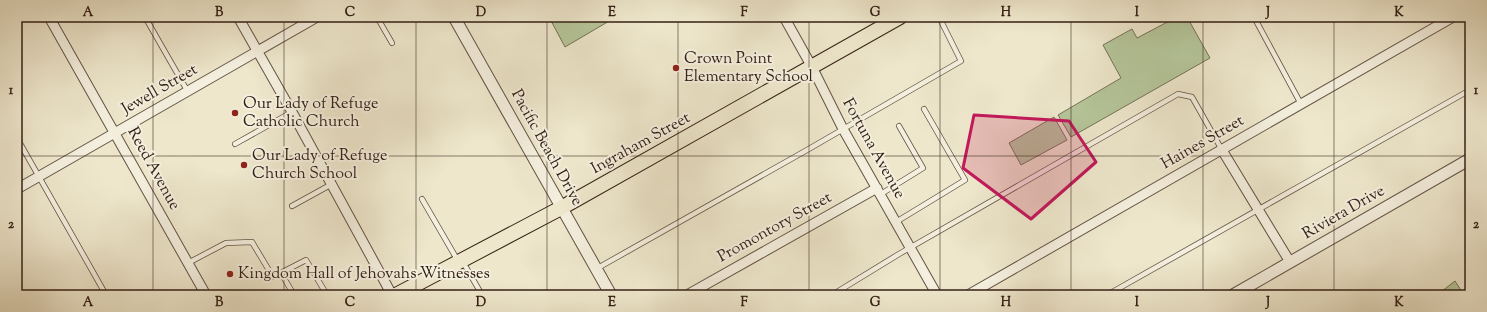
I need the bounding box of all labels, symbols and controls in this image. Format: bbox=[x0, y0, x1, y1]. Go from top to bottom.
text: A bbox=[83, 4, 94, 22]
text: B bbox=[215, 4, 224, 22]
text: C bbox=[345, 4, 355, 22]
text: D bbox=[476, 4, 486, 22]
text: E bbox=[608, 4, 616, 22]
text: F bbox=[740, 4, 748, 22]
text: G bbox=[870, 4, 881, 22]
text: H bbox=[1001, 4, 1012, 22]
text: I bbox=[1135, 4, 1140, 22]
text: J bbox=[1265, 4, 1270, 22]
text: K bbox=[1394, 4, 1404, 22]
place label: Crown Point Elementary School bbox=[684, 48, 814, 89]
street label: Jewell Street bbox=[117, 59, 203, 122]
marker: Crown Point Elementary School bbox=[671, 63, 681, 73]
text: 1 bbox=[9, 82, 14, 100]
text: 1 bbox=[1474, 82, 1479, 100]
street label: Pacific Beach Drive bbox=[504, 85, 588, 211]
place label: Our Lady of Refuge Catholic Church bbox=[243, 93, 378, 134]
street label: Fortuna Avenue bbox=[836, 95, 910, 203]
street label: Ingraham Street bbox=[587, 107, 695, 181]
marker: Our Lady of Refuge Catholic Church bbox=[230, 108, 240, 118]
street label: Haines Street bbox=[1157, 110, 1249, 176]
street label: Reed Avenue bbox=[121, 123, 185, 215]
place label: Our Lady of Refuge Church School bbox=[252, 145, 387, 186]
marker: Our Lady of Refuge Church School bbox=[239, 160, 249, 170]
street label: Riviera Drive bbox=[1299, 180, 1389, 246]
street label: Promontory Street bbox=[714, 187, 837, 269]
text: 2 bbox=[8, 216, 15, 234]
text: 2 bbox=[1473, 216, 1480, 234]
place label: Kingdom Hall of Jehovahs Witnesses bbox=[238, 263, 490, 286]
marker: Kingdom Hall of Jehovahs Witnesses bbox=[225, 269, 235, 279]
text: A bbox=[83, 294, 94, 312]
text: B bbox=[215, 294, 224, 312]
text: C bbox=[345, 294, 355, 312]
text: D bbox=[476, 294, 486, 312]
text: E bbox=[608, 294, 616, 312]
text: F bbox=[740, 294, 748, 312]
text: G bbox=[870, 294, 881, 312]
text: H bbox=[1001, 294, 1012, 312]
text: I bbox=[1135, 294, 1140, 312]
text: J bbox=[1265, 294, 1270, 312]
text: K bbox=[1394, 294, 1404, 312]

